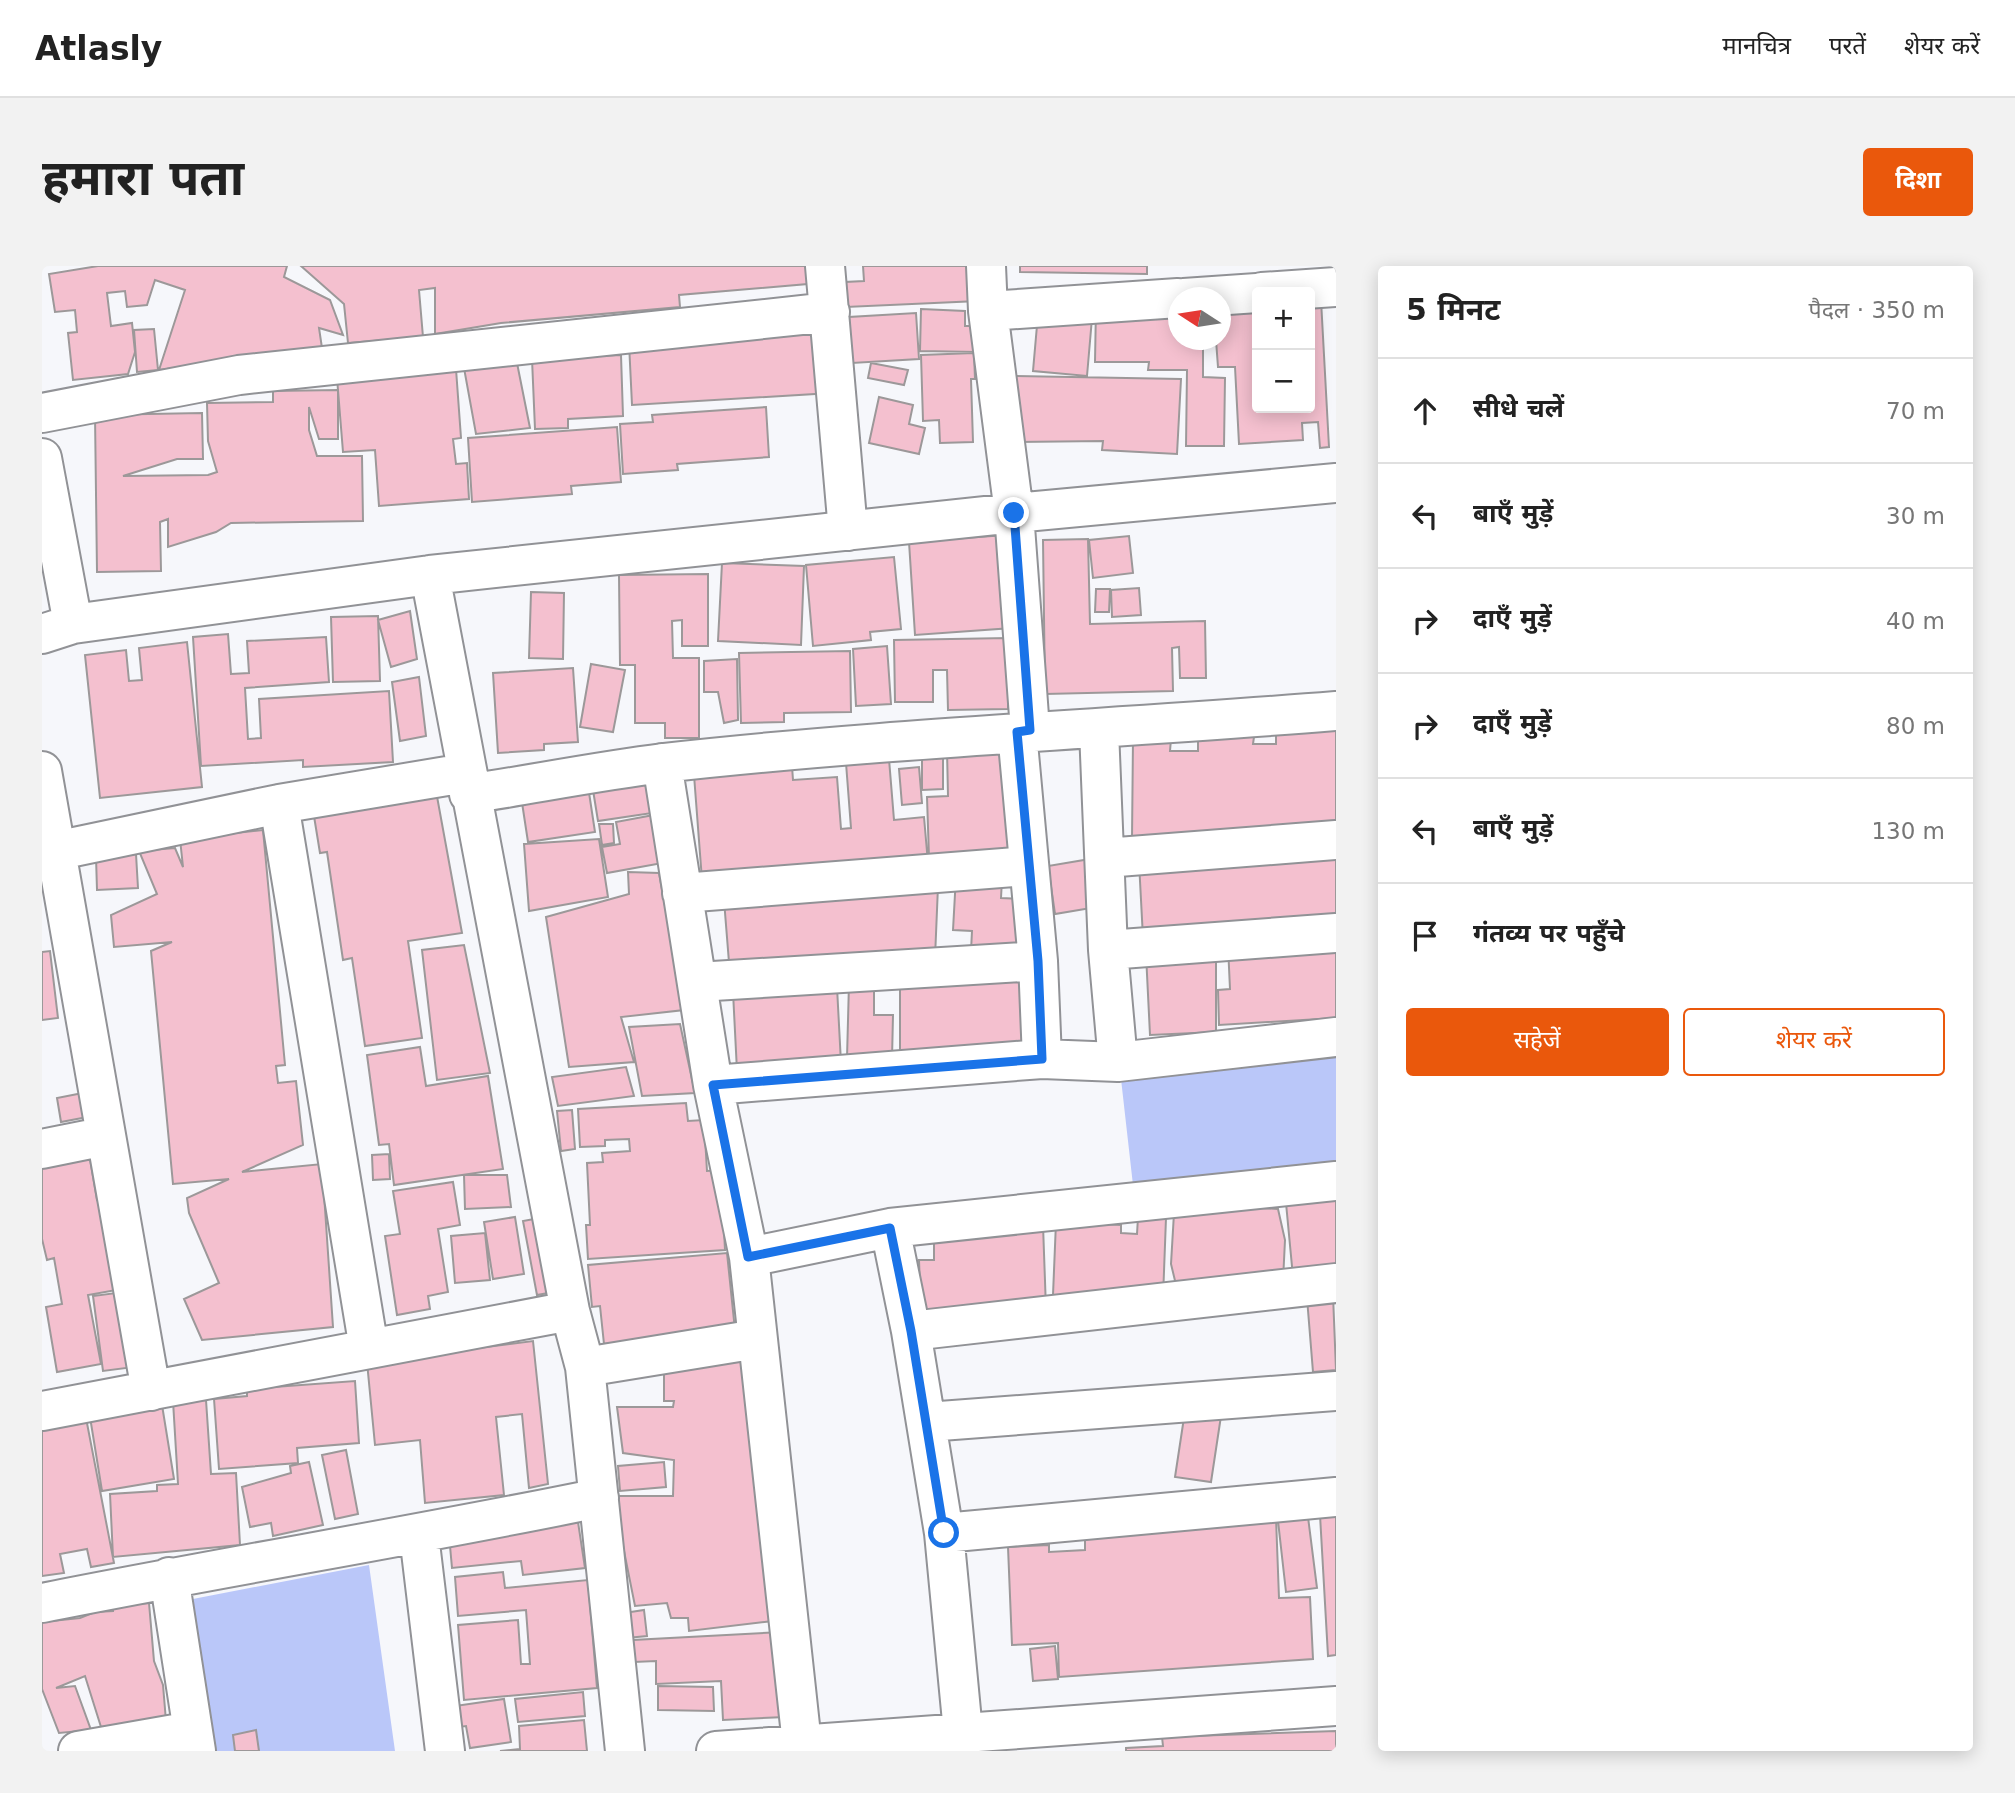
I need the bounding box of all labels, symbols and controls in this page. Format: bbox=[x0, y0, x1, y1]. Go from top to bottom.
text: Atlasly bbox=[35, 29, 162, 68]
text: मानचित्र bbox=[1722, 32, 1791, 60]
text: परतें bbox=[1829, 32, 1866, 60]
text: शेयर करें bbox=[1904, 32, 1980, 60]
button: दिशा bbox=[1863, 148, 1973, 216]
text: हमारा पता bbox=[42, 150, 244, 207]
north arrow bbox=[1168, 287, 1231, 350]
map controls bbox=[1252, 287, 1315, 413]
button: + bbox=[1252, 287, 1315, 350]
text: 5 मिनट bbox=[1406, 292, 1500, 327]
text: पैदल · 350 m bbox=[1809, 297, 1945, 323]
button: − bbox=[1252, 350, 1315, 413]
icon: ahead bbox=[1406, 392, 1444, 430]
text: सीधे चलें bbox=[1473, 393, 1564, 423]
text: 70 m bbox=[1886, 398, 1945, 424]
route end bbox=[998, 497, 1029, 528]
icon: left bbox=[1406, 497, 1444, 535]
text: बाएँ मुड़ें bbox=[1473, 498, 1553, 528]
text: 30 m bbox=[1886, 503, 1945, 529]
icon: right bbox=[1406, 602, 1444, 640]
text: दाएँ मुड़ें bbox=[1473, 603, 1552, 633]
text: 40 m bbox=[1886, 608, 1945, 634]
icon: right bbox=[1406, 707, 1444, 745]
text: दाएँ मुड़ें bbox=[1473, 708, 1552, 738]
text: 80 m bbox=[1886, 713, 1945, 739]
icon: left bbox=[1406, 812, 1444, 850]
text: बाएँ मुड़ें bbox=[1473, 813, 1553, 843]
text: 130 m bbox=[1871, 818, 1945, 844]
icon: arrive bbox=[1406, 917, 1444, 955]
text: गंतव्य पर पहुँचे bbox=[1473, 918, 1625, 948]
button: सहेजें bbox=[1406, 1008, 1669, 1076]
button: शेयर करें bbox=[1683, 1008, 1945, 1076]
route start bbox=[928, 1517, 959, 1548]

